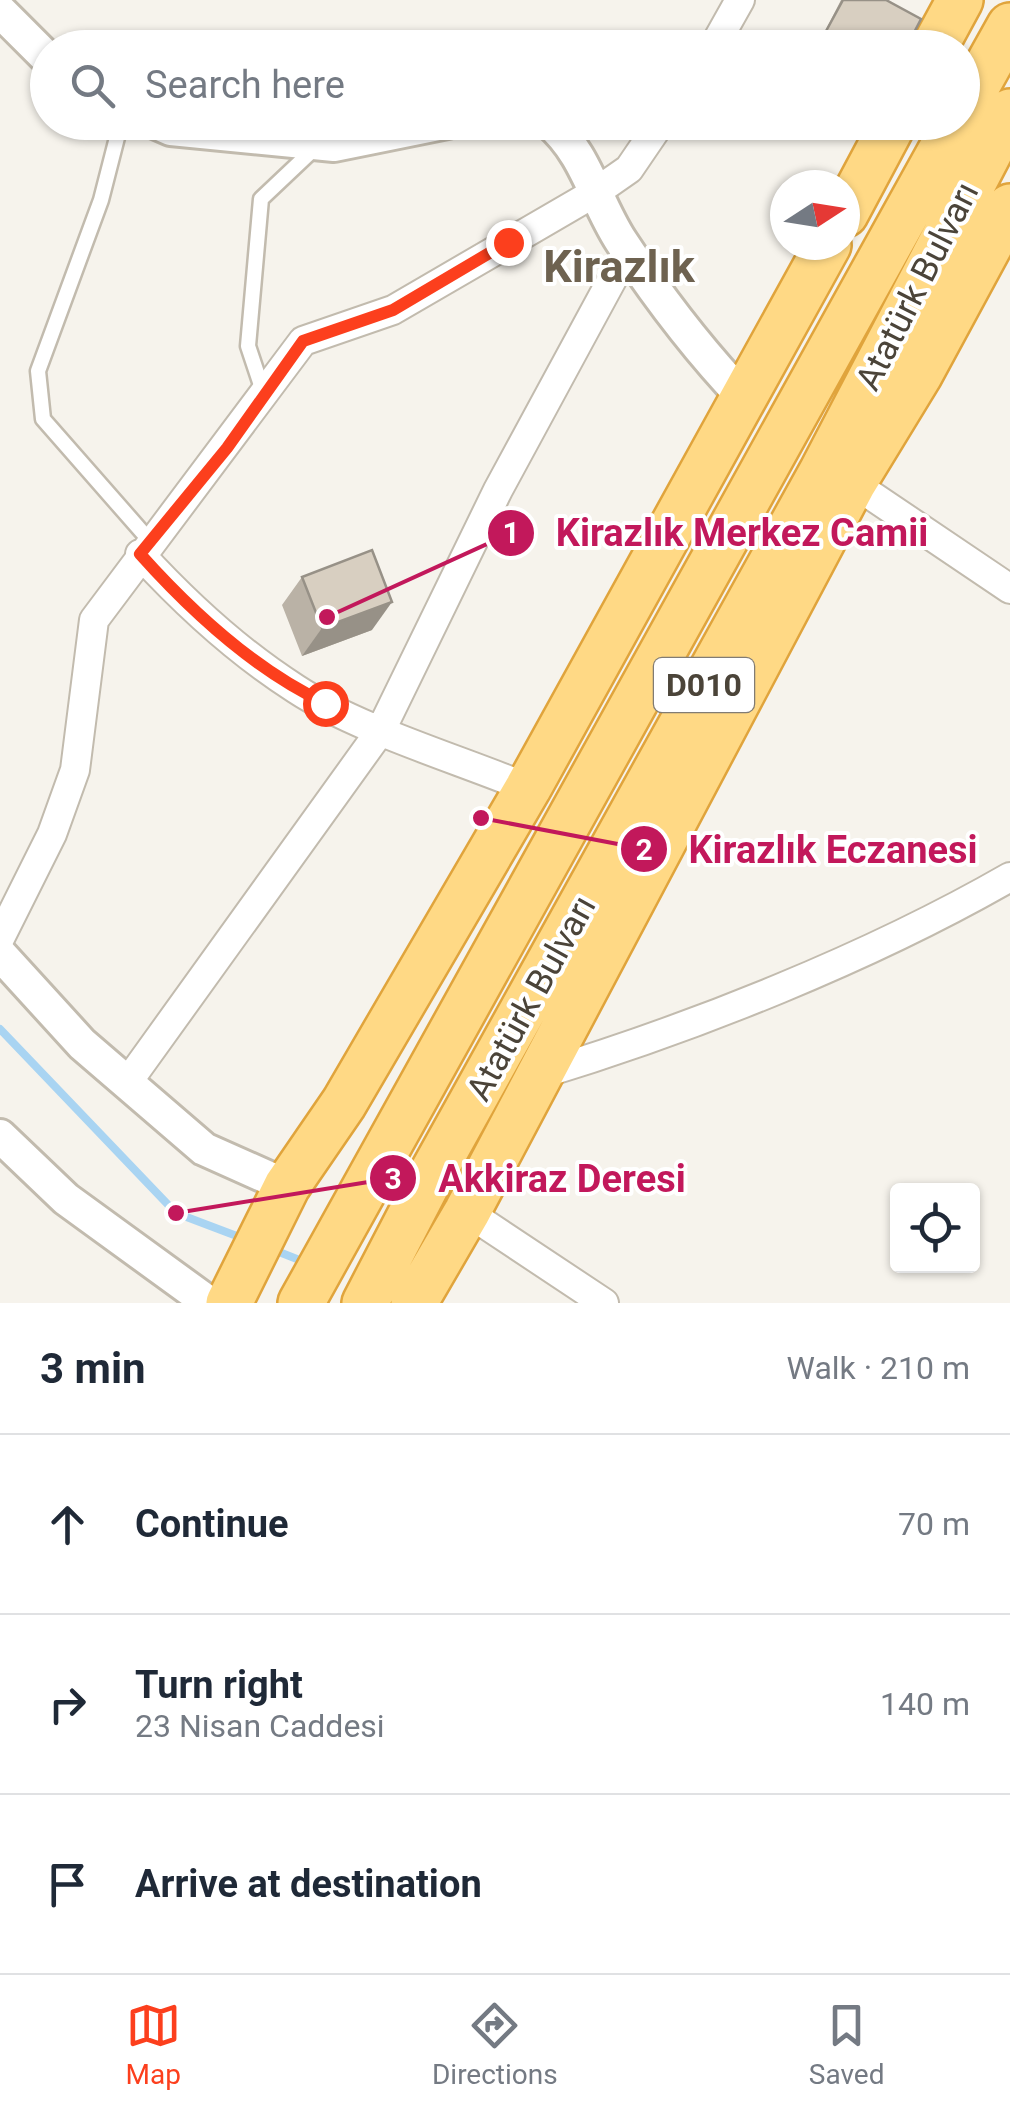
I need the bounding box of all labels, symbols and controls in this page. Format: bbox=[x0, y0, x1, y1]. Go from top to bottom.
search box bbox=[30, 30, 980, 140]
icon: search bbox=[65, 58, 120, 113]
text: Search here bbox=[145, 63, 345, 107]
north arrow bbox=[770, 170, 860, 260]
street label: Atatürk Bulvarı bbox=[847, 175, 987, 397]
route end bbox=[486, 220, 532, 266]
district label: Kirazlık bbox=[543, 240, 696, 293]
callout: Kirazlık Merkez Camii bbox=[486, 499, 948, 567]
text: Kirazlık Merkez Camii bbox=[556, 511, 928, 555]
text: 1 bbox=[502, 515, 520, 550]
road number: D010 bbox=[654, 658, 754, 712]
route start bbox=[303, 681, 349, 727]
callout: Kirazlık Eczanesi bbox=[619, 815, 998, 883]
text: Kirazlık Eczanesi bbox=[688, 828, 978, 872]
text: 2 bbox=[635, 832, 653, 867]
street label: Atatürk Bulvarı bbox=[458, 889, 605, 1108]
callout: Akkiraz Deresi bbox=[368, 1144, 706, 1212]
text: Akkiraz Deresi bbox=[438, 1157, 686, 1201]
text: 3 bbox=[384, 1161, 402, 1196]
map controls bbox=[890, 1183, 980, 1273]
button: locate bbox=[890, 1183, 980, 1273]
text: 3 min bbox=[40, 1344, 146, 1393]
text: Walk · 210 m bbox=[787, 1349, 970, 1387]
icon: ahead bbox=[40, 1497, 95, 1552]
text: Continue bbox=[135, 1502, 289, 1546]
text: 70 m bbox=[898, 1505, 970, 1543]
text: Turn right bbox=[135, 1663, 303, 1707]
icon: right bbox=[40, 1677, 95, 1732]
text: 140 m bbox=[880, 1685, 970, 1723]
text: 23 Nisan Caddesi bbox=[135, 1707, 385, 1745]
icon: arrive bbox=[40, 1857, 95, 1912]
text: Arrive at destination bbox=[135, 1862, 482, 1906]
tab: Map bbox=[126, 1998, 181, 2091]
tab: Directions bbox=[432, 1998, 558, 2091]
tab: Saved bbox=[809, 1998, 884, 2091]

